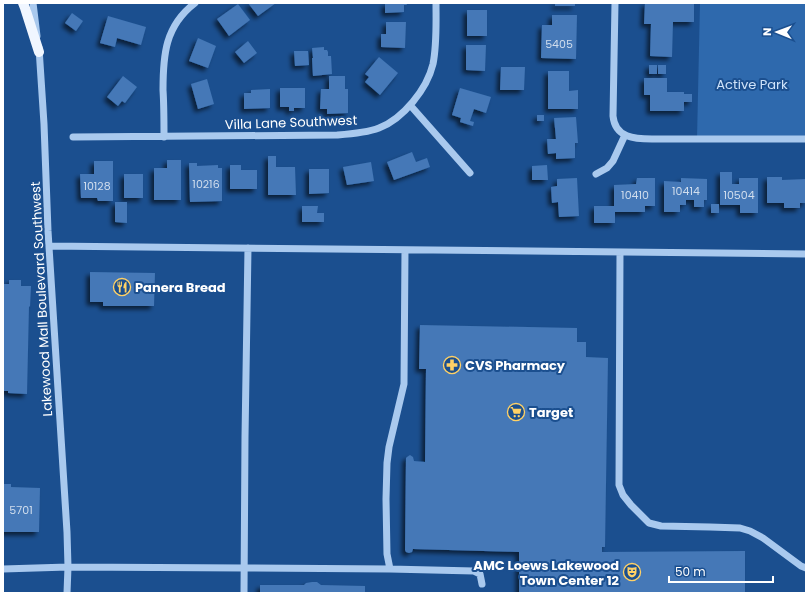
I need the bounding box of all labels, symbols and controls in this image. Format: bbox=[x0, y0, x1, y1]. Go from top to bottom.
north arrow bbox=[757, 12, 797, 52]
text: N bbox=[759, 28, 775, 36]
house number: 5405 bbox=[545, 36, 573, 52]
park label: Active Park bbox=[716, 75, 788, 94]
street label: Villa Lane Southwest bbox=[224, 111, 358, 134]
house number: 10216 bbox=[192, 176, 220, 192]
house number: 10128 bbox=[83, 178, 111, 194]
street label: Lakewood Mall Boulevard Southwest bbox=[26, 181, 57, 417]
house number: 10414 bbox=[672, 183, 700, 199]
house number: 10410 bbox=[621, 187, 649, 203]
house number: 10504 bbox=[723, 187, 755, 203]
restaurant icon: Panera Bread bbox=[112, 277, 132, 297]
place label: Panera Bread bbox=[135, 278, 226, 297]
pharmacy icon: CVS Pharmacy bbox=[442, 355, 462, 375]
place label: CVS Pharmacy bbox=[465, 356, 566, 375]
supermarket icon: Target bbox=[506, 402, 526, 422]
place label: Target bbox=[529, 403, 573, 422]
house number: 5701 bbox=[9, 502, 33, 518]
place label: AMC Loews Lakewood Town Center 12 bbox=[473, 556, 620, 590]
scale bar bbox=[669, 558, 773, 584]
theatre icon: AMC Loews Lakewood Town Center 12 bbox=[622, 562, 642, 582]
text: 50 m bbox=[675, 563, 706, 580]

